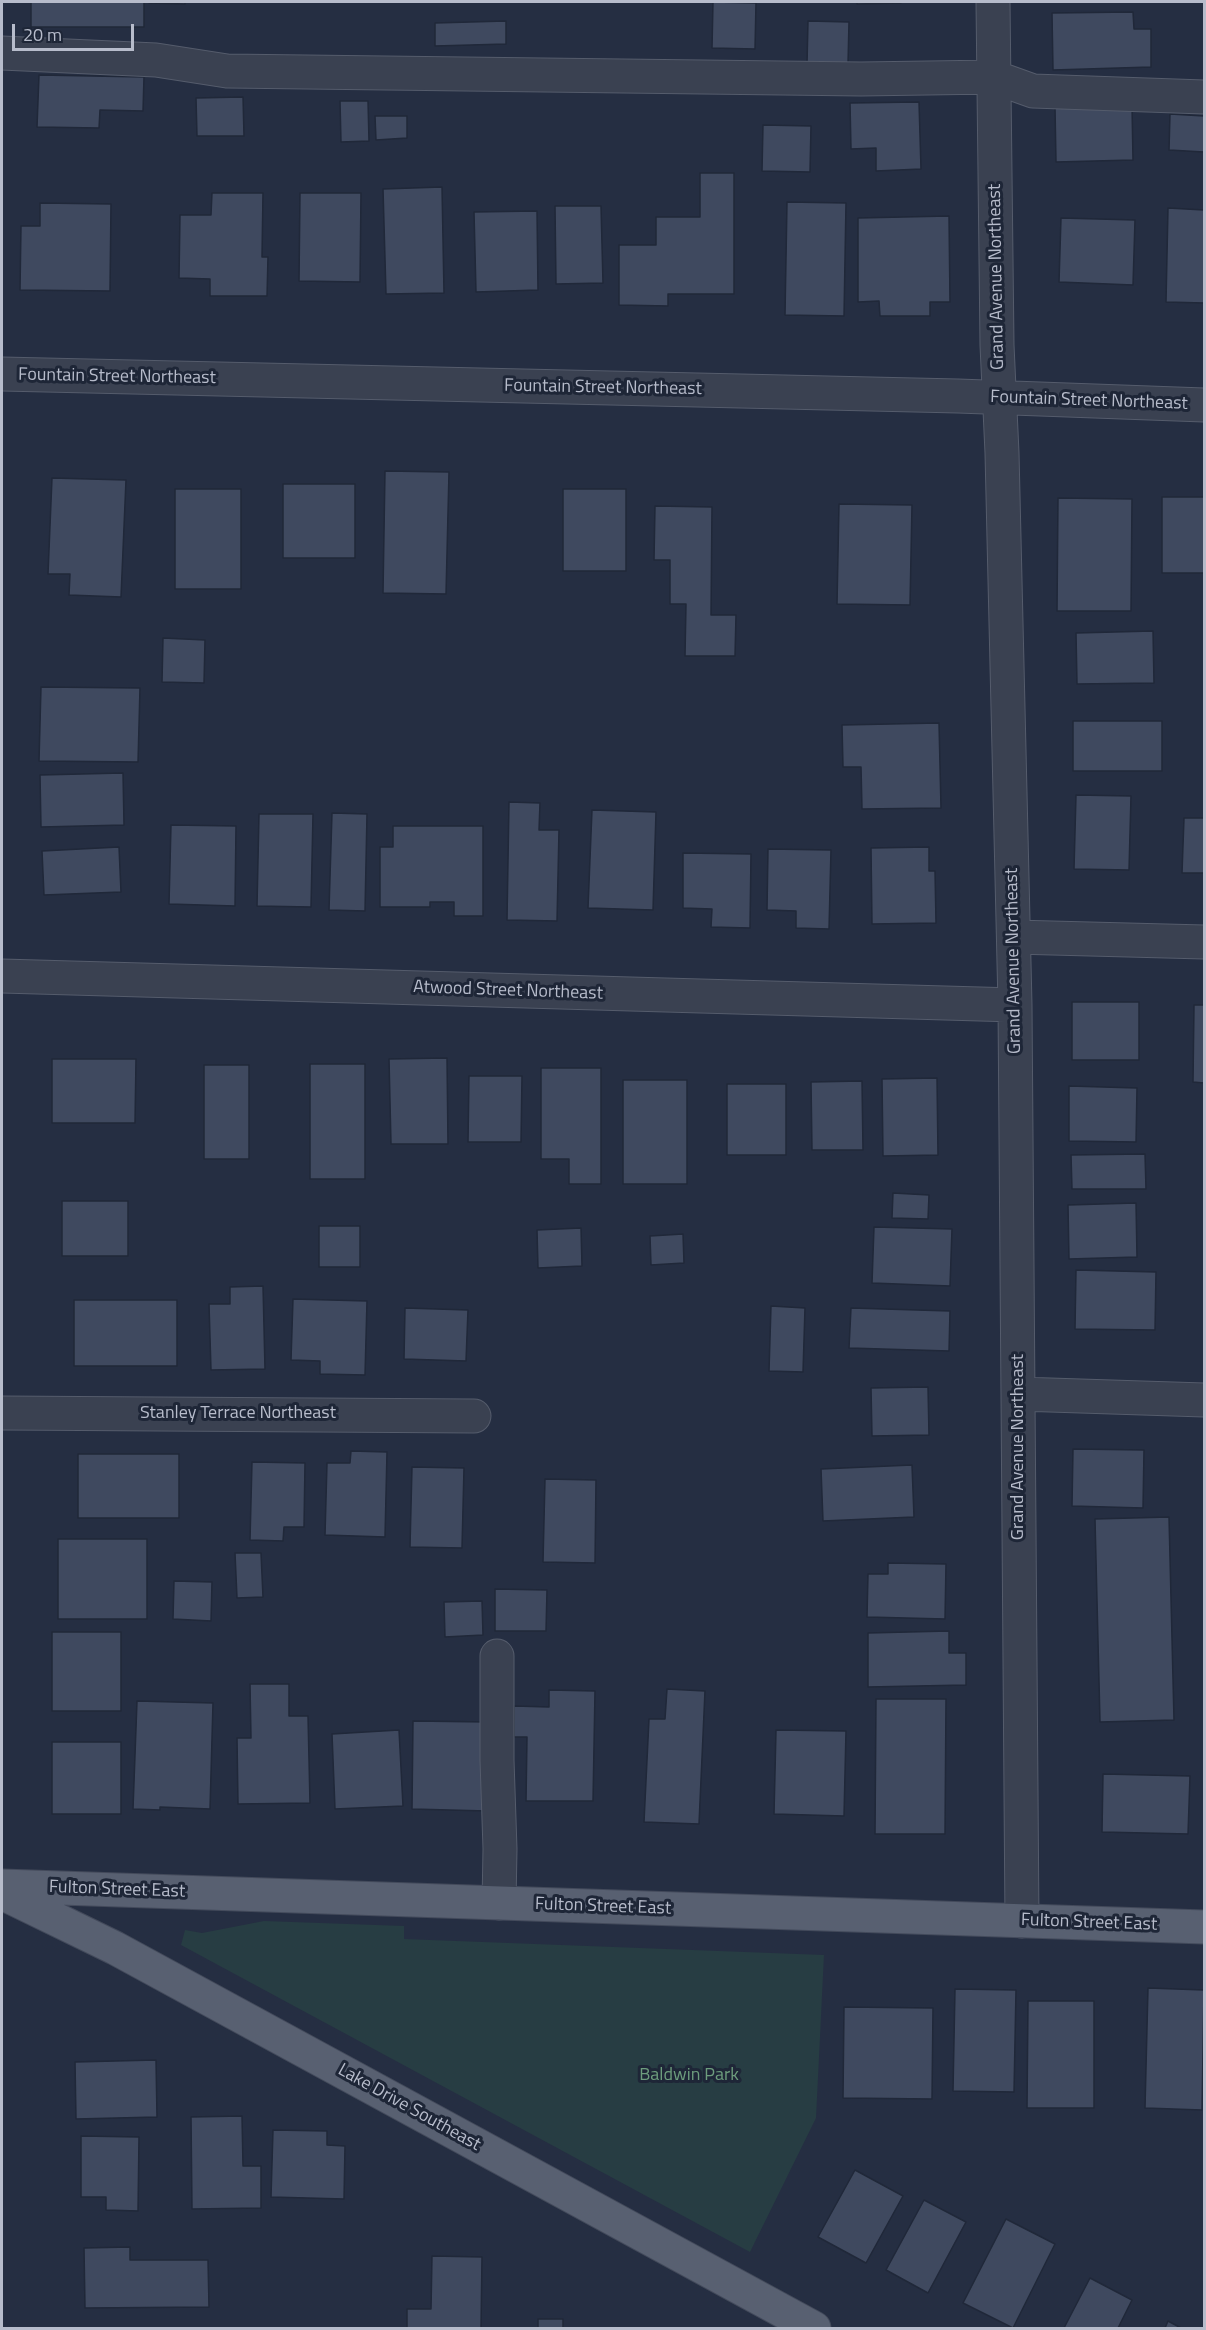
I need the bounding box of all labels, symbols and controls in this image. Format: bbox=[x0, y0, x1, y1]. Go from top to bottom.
scale bar bbox=[15, 12, 136, 50]
text: 20 m bbox=[23, 21, 62, 48]
street label: Grand Avenue Northeast bbox=[985, 184, 1009, 370]
street label: Fountain Street Northeast bbox=[18, 364, 216, 390]
street label: Fountain Street Northeast bbox=[504, 375, 702, 401]
street label: Fountain Street Northeast bbox=[990, 387, 1188, 415]
street label: Grand Avenue Northeast bbox=[1002, 868, 1026, 1054]
street label: Atwood Street Northeast bbox=[413, 977, 603, 1005]
street label: Grand Avenue Northeast bbox=[1008, 1354, 1030, 1540]
street label: Stanley Terrace Northeast bbox=[140, 1403, 336, 1425]
street label: Fulton Street East bbox=[48, 1877, 186, 1903]
street label: Fulton Street East bbox=[534, 1894, 672, 1920]
street label: Fulton Street East bbox=[1020, 1910, 1158, 1936]
street label: Lake Drive Southeast bbox=[334, 2060, 484, 2156]
park label: Baldwin Park bbox=[639, 2065, 739, 2087]

